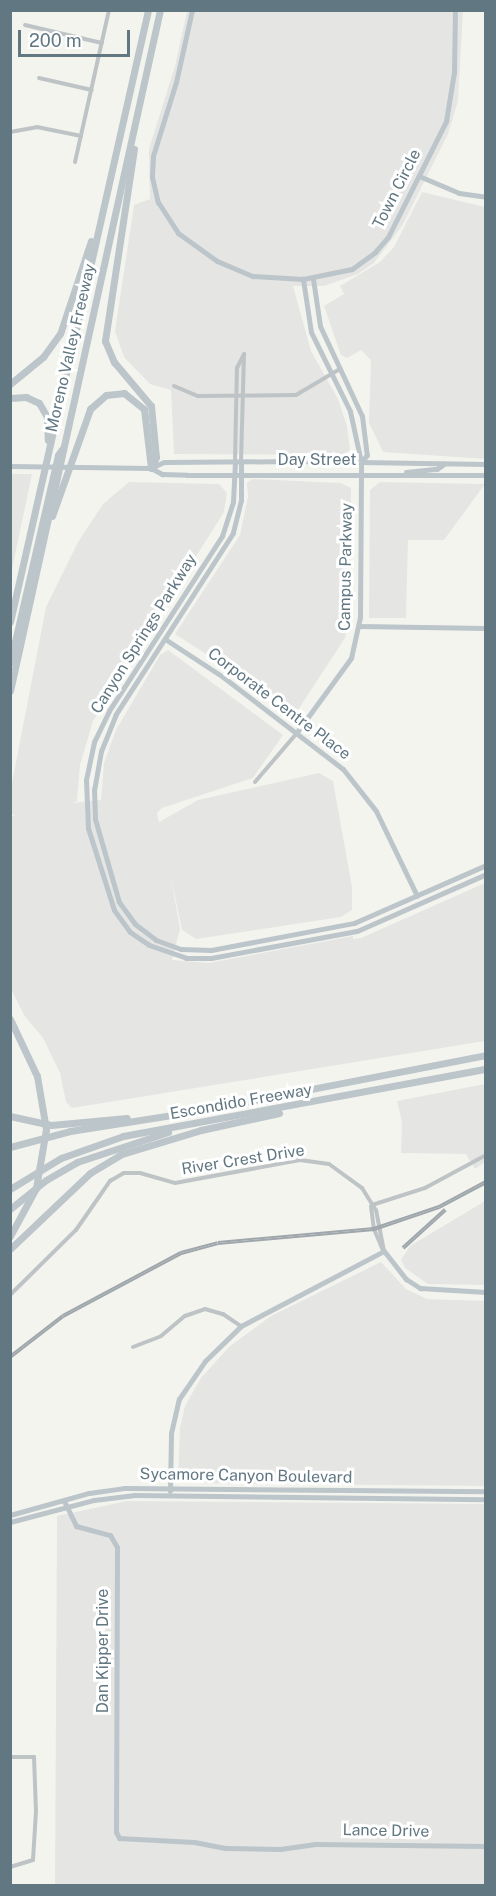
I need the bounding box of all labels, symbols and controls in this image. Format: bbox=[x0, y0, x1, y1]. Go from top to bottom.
scale bar bbox=[21, 18, 134, 56]
text: 200 m bbox=[29, 30, 82, 51]
street label: Town Circle bbox=[369, 146, 425, 232]
street label: Moreno Valley Freeway bbox=[42, 262, 100, 434]
street label: Day Street bbox=[278, 450, 356, 470]
street label: Campus Parkway bbox=[335, 503, 357, 631]
street label: Canyon Springs Parkway bbox=[87, 551, 201, 717]
street label: Corporate Centre Place bbox=[204, 644, 354, 764]
street label: Escondido Freeway bbox=[168, 1080, 314, 1124]
street label: River Crest Drive bbox=[180, 1141, 306, 1179]
street label: Sycamore Canyon Boulevard bbox=[139, 1465, 353, 1487]
street label: Dan Kipper Drive bbox=[93, 1589, 113, 1713]
street label: Lance Drive bbox=[342, 1821, 430, 1841]

